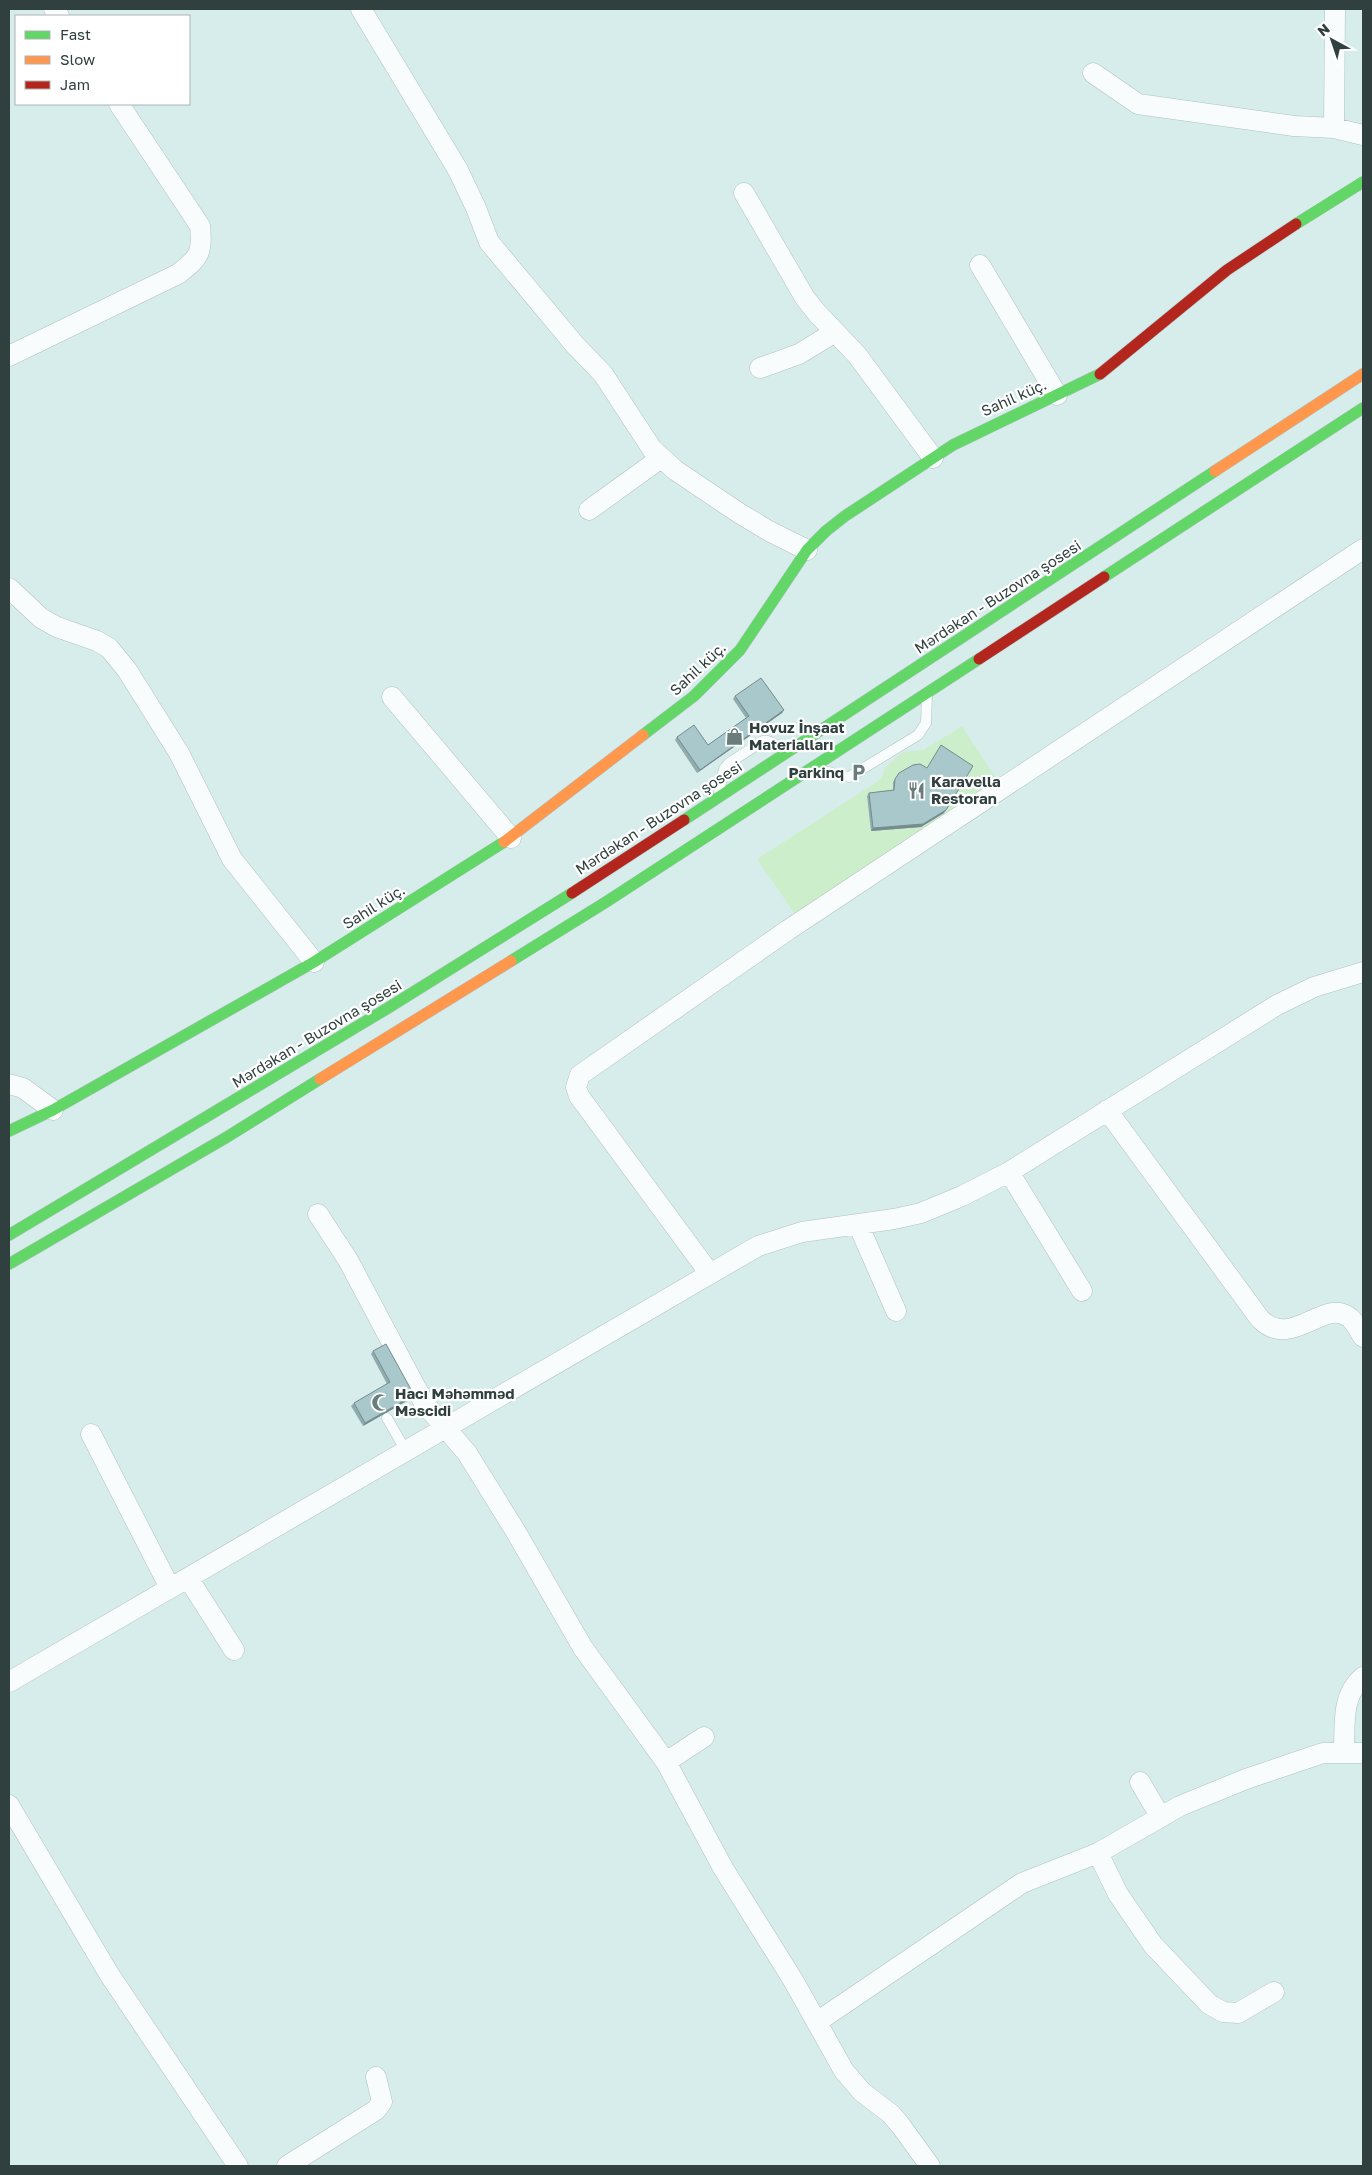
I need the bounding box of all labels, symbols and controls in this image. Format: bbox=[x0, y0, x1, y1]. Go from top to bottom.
legend bbox=[15, 15, 190, 105]
north arrow bbox=[1307, 15, 1357, 65]
text: N bbox=[1314, 20, 1333, 40]
text: Fast bbox=[60, 25, 91, 43]
text: Slow bbox=[60, 50, 95, 68]
text: Jam bbox=[60, 75, 90, 93]
street label: Sahil küç. bbox=[978, 375, 1049, 420]
street label: Mərdəkan - Buzovna şosesi bbox=[911, 536, 1084, 657]
street label: Sahil küç. bbox=[666, 638, 729, 699]
place label: Hovuz İnşaat Materialları bbox=[749, 718, 844, 753]
shop icon: Hovuz İnşaat Materialları bbox=[725, 727, 745, 747]
street label: Mərdəkan - Buzovna şosesi bbox=[572, 757, 745, 878]
place label: Parkinq bbox=[789, 763, 844, 781]
parking icon: Parkinq bbox=[848, 763, 868, 783]
place label: Karavella Restoran bbox=[931, 772, 1001, 807]
restaurant icon: Karavella Restoran bbox=[907, 781, 927, 801]
street label: Sahil küç. bbox=[339, 880, 408, 932]
street label: Mərdəkan - Buzovna şosesi bbox=[228, 975, 405, 1091]
place label: Hacı Məhəmməd Məscidi bbox=[395, 1384, 515, 1419]
mosque icon: Hacı Məhəmməd Məscidi bbox=[371, 1393, 391, 1413]

